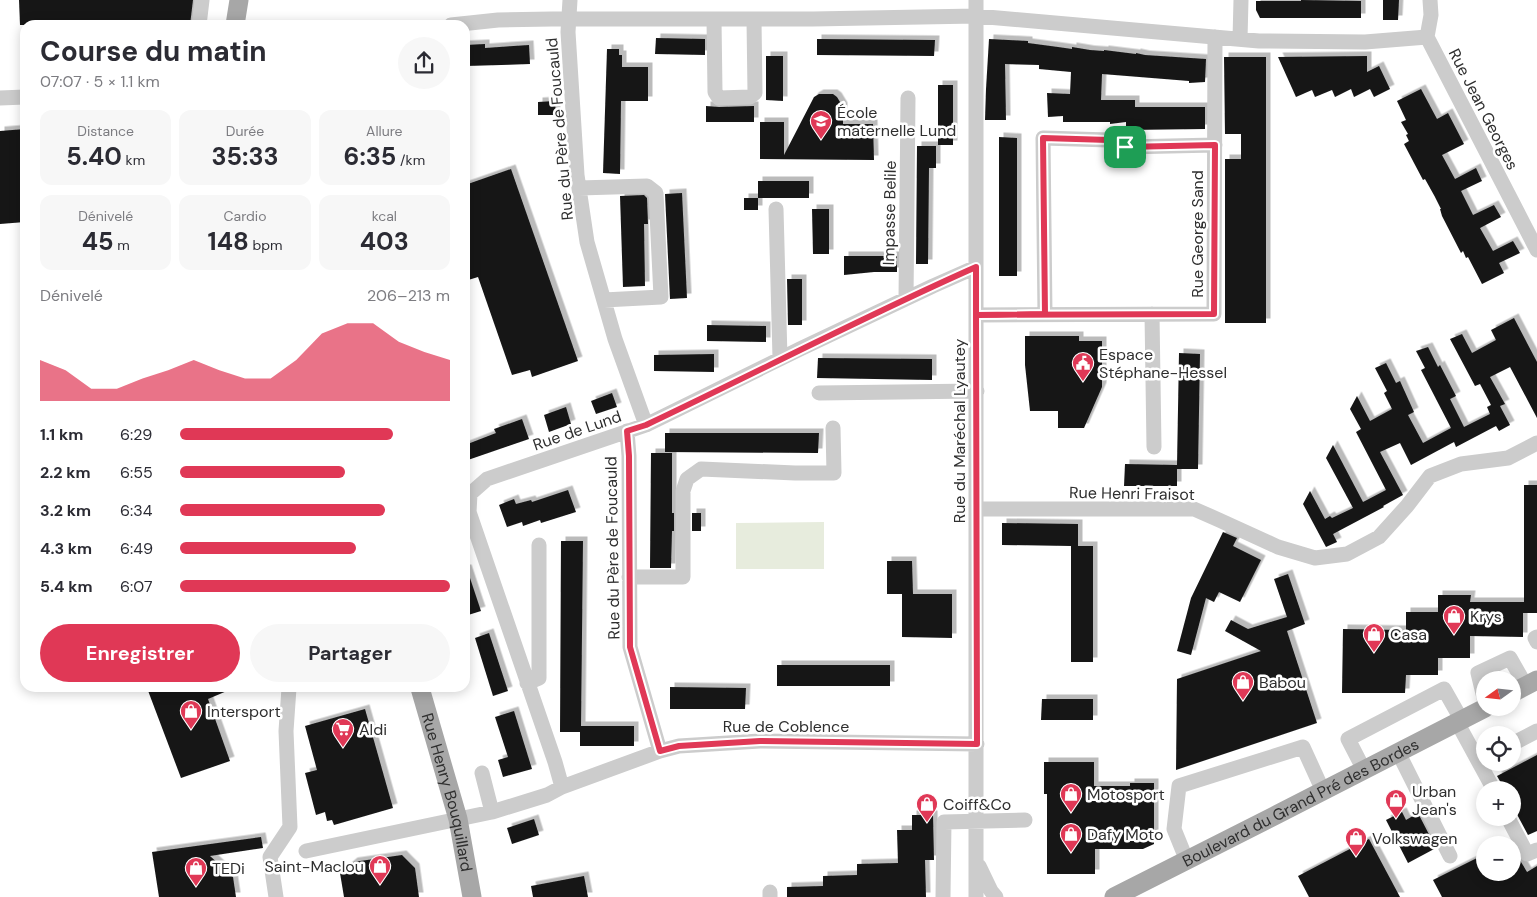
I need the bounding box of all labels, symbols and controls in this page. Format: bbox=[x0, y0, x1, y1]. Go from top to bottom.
text: Course du matin bbox=[40, 33, 267, 70]
button: share bbox=[398, 37, 450, 89]
street label: Rue du Père de Foucauld bbox=[541, 37, 578, 221]
street label: Rue Jean Georges bbox=[1444, 45, 1523, 173]
text: 07:07 · 5 × 1.1 km bbox=[40, 71, 160, 92]
place label: École maternelle Lund bbox=[837, 102, 956, 141]
school or university icon: École maternelle Lund bbox=[809, 109, 833, 140]
text: Distance bbox=[77, 122, 134, 140]
text: Durée bbox=[226, 122, 264, 140]
text: Allure bbox=[366, 122, 403, 140]
pin bbox=[1104, 126, 1146, 168]
icon: arrive bbox=[1111, 133, 1139, 161]
text: 5.40 bbox=[66, 140, 122, 173]
text: 35:33 bbox=[211, 140, 279, 173]
text: 6:35 bbox=[344, 140, 396, 173]
text: km bbox=[122, 151, 145, 169]
text: /km bbox=[396, 151, 425, 169]
street label: Impasse Belile bbox=[878, 160, 901, 266]
street label: Rue George Sand bbox=[1187, 170, 1208, 298]
text: Dénivelé bbox=[78, 207, 133, 225]
text: Cardio bbox=[223, 207, 267, 225]
text: kcal bbox=[372, 207, 397, 225]
text: 45 bbox=[82, 225, 113, 258]
text: 148 bbox=[208, 225, 249, 258]
text: 403 bbox=[360, 225, 409, 258]
text: m bbox=[113, 236, 130, 254]
text: bpm bbox=[249, 236, 282, 254]
text: Dénivelé bbox=[40, 285, 103, 306]
text: 206–213 m bbox=[367, 285, 450, 306]
street label: Rue du Maréchal Lyautey bbox=[949, 339, 970, 523]
place label: Espace Stéphane-Hessel bbox=[1099, 344, 1227, 383]
public building icon: Espace Stéphane-Hessel bbox=[1071, 351, 1095, 382]
street label: Rue de Lund bbox=[530, 406, 624, 455]
text: 1.1 km bbox=[40, 424, 83, 445]
text: 6:29 bbox=[120, 424, 152, 445]
street label: Rue du Père de Foucauld bbox=[600, 456, 625, 640]
text: 2.2 km bbox=[40, 462, 91, 483]
text: 6:55 bbox=[120, 462, 153, 483]
street label: Rue Henri Fraisot bbox=[1069, 482, 1195, 505]
text: 3.2 km bbox=[40, 500, 91, 521]
text: 6:34 bbox=[120, 500, 152, 521]
text: 4.3 km bbox=[40, 538, 92, 559]
text: 6:49 bbox=[120, 538, 153, 559]
text: 5.4 km bbox=[40, 576, 92, 597]
text: 6:07 bbox=[120, 576, 153, 597]
shop icon: Krys bbox=[1442, 604, 1466, 635]
place label: Krys bbox=[1470, 606, 1502, 627]
shop icon: Casa bbox=[1362, 622, 1386, 653]
button: Enregistrer bbox=[40, 624, 240, 682]
button: Partager bbox=[250, 624, 450, 682]
place label: Casa bbox=[1390, 624, 1427, 645]
shop icon: Babou bbox=[1231, 670, 1255, 701]
north arrow bbox=[1476, 671, 1521, 716]
map controls bbox=[1476, 671, 1521, 881]
place label: Babou bbox=[1259, 672, 1306, 693]
shop icon: Intersport bbox=[179, 699, 203, 730]
place label: Intersport bbox=[207, 701, 281, 722]
street label: Rue Henry Bouquillard bbox=[417, 711, 477, 873]
street label: Rue de Coblence bbox=[723, 716, 849, 737]
supermarket icon: Aldi bbox=[331, 717, 355, 748]
place label: Aldi bbox=[359, 719, 387, 740]
button: locate bbox=[1476, 726, 1521, 771]
street label: Boulevard du Grand Pré des Bordes bbox=[1179, 734, 1422, 872]
place label: Urban Jean's bbox=[1412, 781, 1457, 820]
button: + bbox=[1476, 781, 1521, 826]
shop icon: Motosport bbox=[1059, 782, 1083, 813]
place label: Motosport bbox=[1087, 784, 1165, 805]
shop icon: Urban Jean's bbox=[1384, 788, 1408, 819]
shop icon: Coiff&Co bbox=[915, 792, 939, 823]
place label: Coiff&Co bbox=[943, 794, 1011, 815]
shop icon: Dafy Moto bbox=[1059, 822, 1083, 853]
place label: Dafy Moto bbox=[1087, 824, 1163, 845]
shop icon: Volkswagen bbox=[1344, 826, 1368, 857]
place label: Volkswagen bbox=[1372, 828, 1458, 849]
button: − bbox=[1476, 836, 1521, 881]
shop icon: Saint-Maclou bbox=[368, 854, 392, 885]
shop icon: TEDi bbox=[184, 856, 208, 887]
place label: Saint-Maclou bbox=[265, 856, 364, 877]
place label: TEDi bbox=[212, 858, 245, 879]

